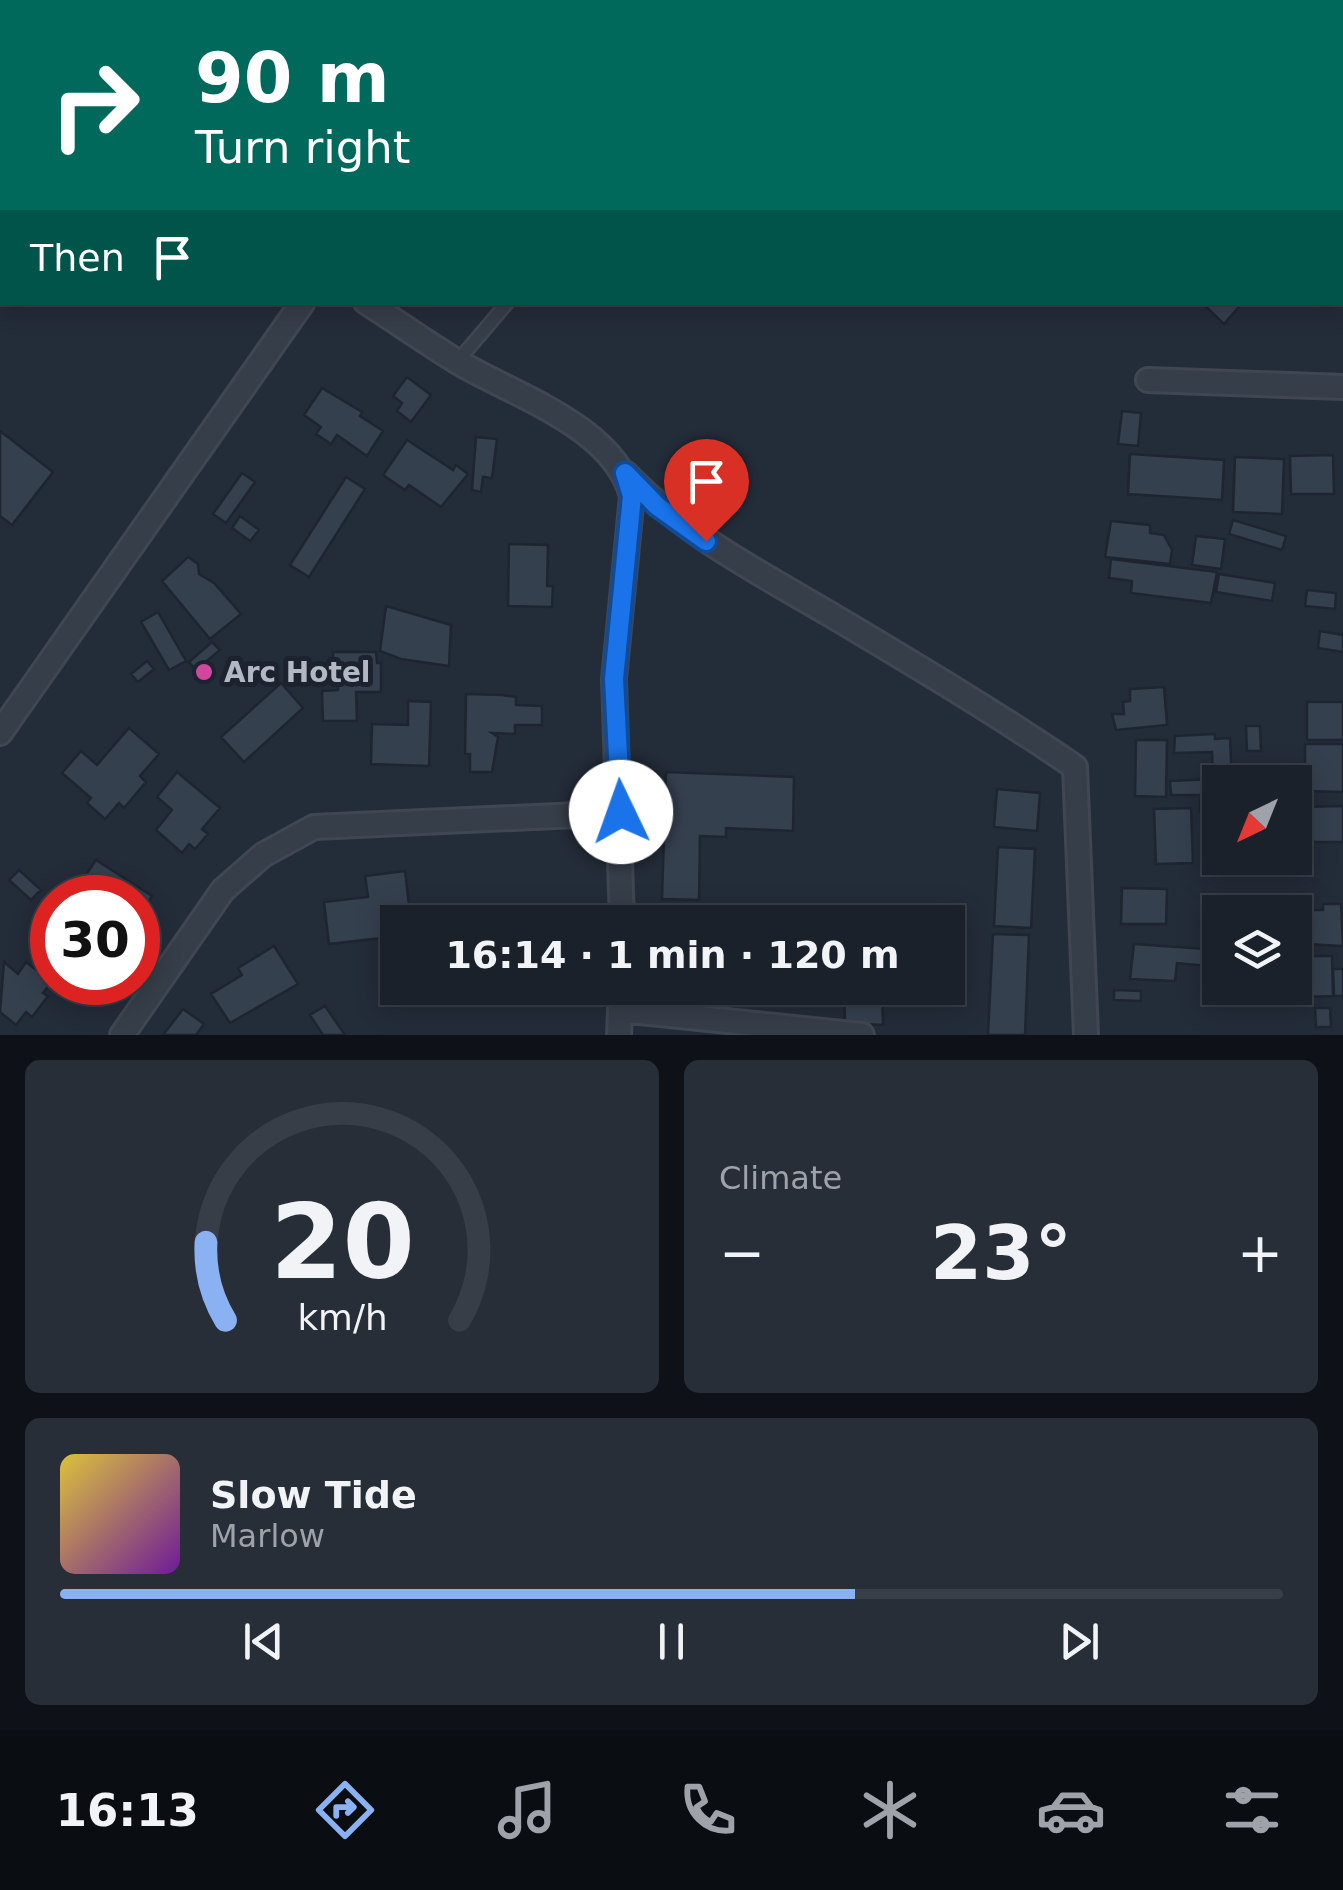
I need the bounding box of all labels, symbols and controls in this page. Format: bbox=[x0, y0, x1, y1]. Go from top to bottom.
text: 90 m bbox=[195, 37, 390, 119]
icon: right bbox=[30, 40, 160, 170]
text: Turn right bbox=[195, 121, 410, 174]
icon: arrive bbox=[145, 230, 200, 285]
text: Then bbox=[30, 236, 125, 280]
pin bbox=[664, 439, 749, 542]
icon: arrive bbox=[679, 454, 734, 509]
place label: Arc Hotel bbox=[224, 656, 370, 689]
marker: Arc Hotel bbox=[193, 661, 215, 683]
position arrow bbox=[569, 760, 673, 864]
north arrow bbox=[1202, 765, 1312, 875]
map controls bbox=[1202, 765, 1312, 1005]
speed limit sign: 30 bbox=[30, 875, 160, 1005]
button: layers bbox=[1202, 895, 1312, 1005]
text: 16:14 · 1 min · 120 m bbox=[445, 933, 900, 977]
text: Climate bbox=[719, 1159, 842, 1197]
text: 20 bbox=[270, 1181, 414, 1303]
text: 23° bbox=[930, 1209, 1072, 1297]
text: − bbox=[719, 1221, 765, 1285]
text: + bbox=[1237, 1221, 1283, 1285]
text: km/h bbox=[297, 1297, 387, 1338]
text: Slow Tide bbox=[210, 1473, 417, 1517]
text: Marlow bbox=[210, 1517, 325, 1555]
icon: previous bbox=[236, 1614, 291, 1669]
icon: pause bbox=[644, 1614, 699, 1669]
icon: next bbox=[1052, 1614, 1107, 1669]
icon: directions bbox=[310, 1775, 380, 1845]
icon: music bbox=[492, 1775, 562, 1845]
icon: phone bbox=[673, 1775, 743, 1845]
icon: climate bbox=[855, 1775, 925, 1845]
icon: car bbox=[1036, 1775, 1106, 1845]
icon: filters bbox=[1217, 1775, 1287, 1845]
text: 16:13 bbox=[56, 1784, 199, 1837]

